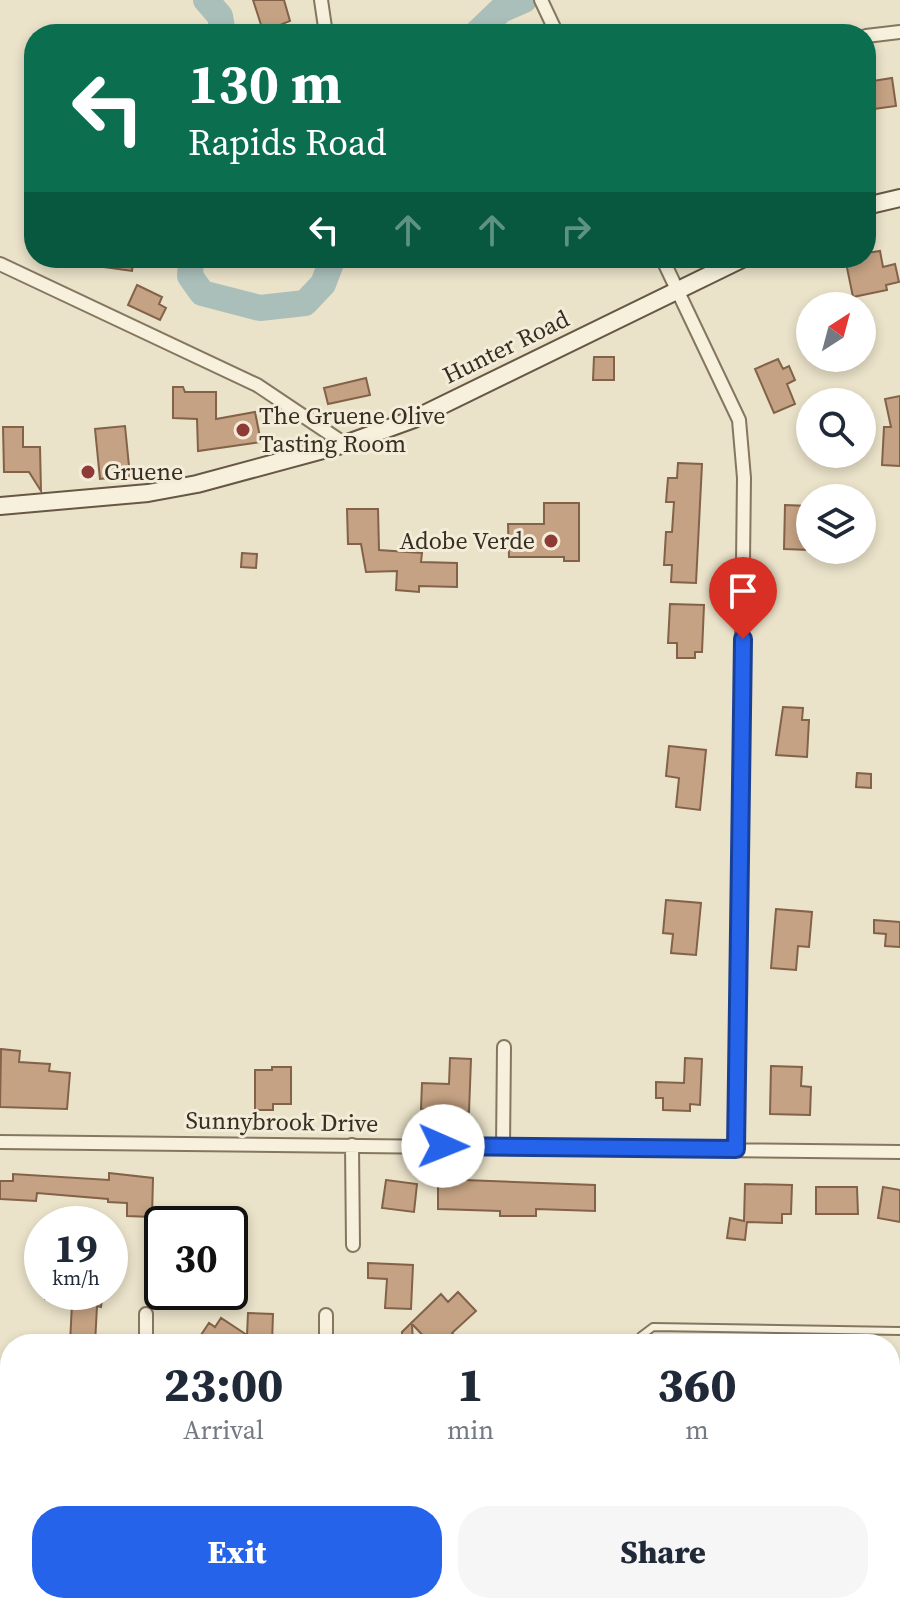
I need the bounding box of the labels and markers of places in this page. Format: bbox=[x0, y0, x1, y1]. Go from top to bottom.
place label: The Gruene Olive Tasting Room bbox=[259, 399, 445, 460]
marker: The Gruene Olive Tasting Room bbox=[234, 421, 252, 439]
place label: Gruene bbox=[104, 455, 183, 488]
marker: Gruene bbox=[79, 463, 97, 481]
place label: Adobe Verde bbox=[400, 524, 535, 557]
marker: Adobe Verde bbox=[542, 532, 560, 550]
pin bbox=[709, 557, 777, 639]

